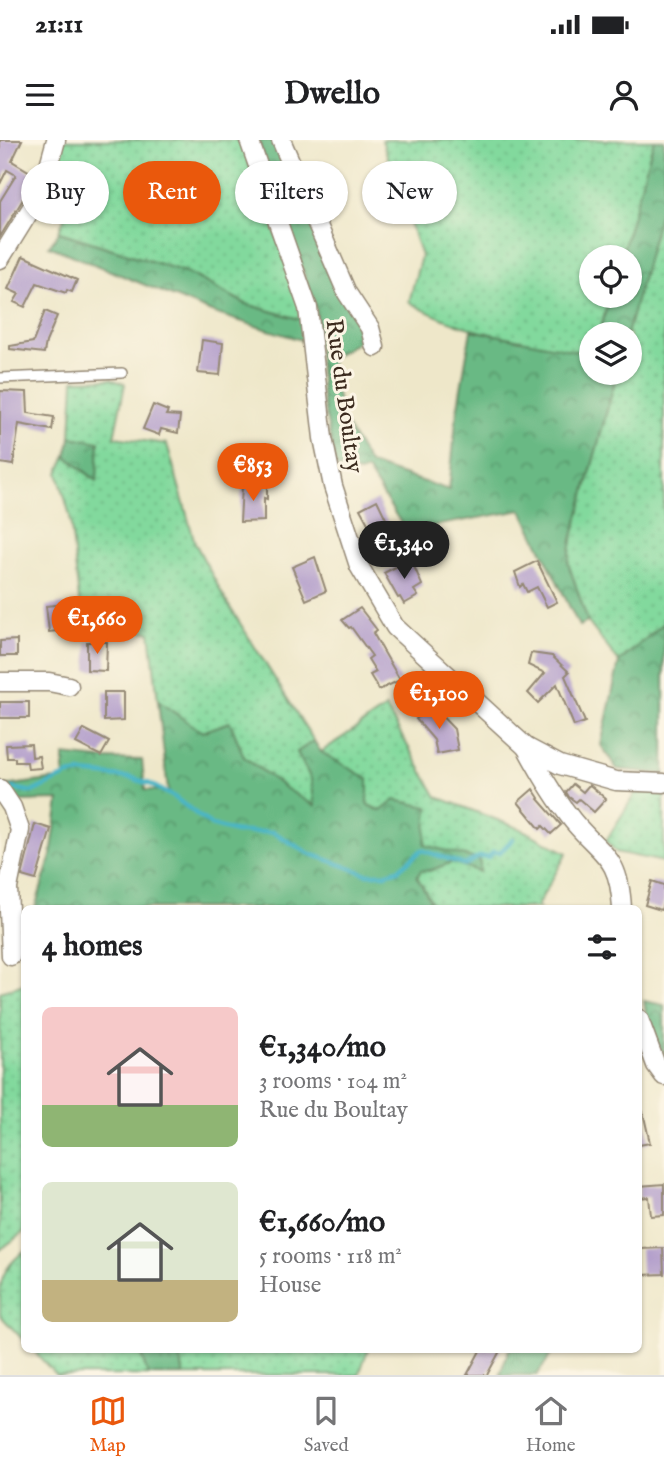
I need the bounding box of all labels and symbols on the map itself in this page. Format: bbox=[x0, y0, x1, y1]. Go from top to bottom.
street label: Rue du Boultay bbox=[317, 317, 370, 475]
pin: €853 bbox=[212, 444, 294, 503]
pin: €1,340 bbox=[347, 522, 461, 581]
pin: €1,660 bbox=[40, 596, 154, 656]
pin: €1,100 bbox=[382, 672, 496, 731]

